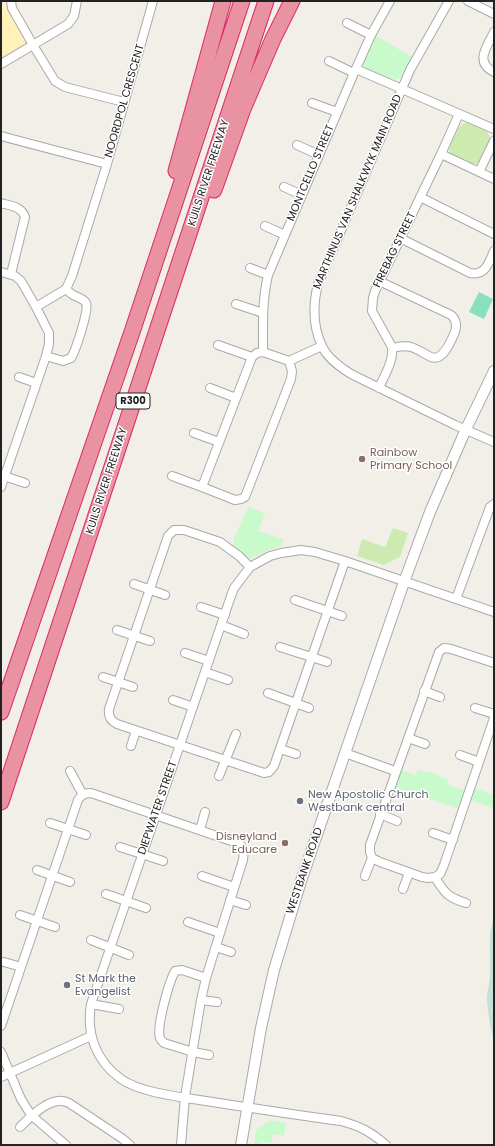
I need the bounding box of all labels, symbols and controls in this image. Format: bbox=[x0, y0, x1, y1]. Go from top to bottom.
street label: NOORDPOL CRESCENT bbox=[102, 43, 148, 159]
street label: MARTHINUS VAN SHALKWYK MAIN ROAD bbox=[311, 93, 405, 291]
street label: KUILS RIVER FREEWAY bbox=[186, 118, 232, 228]
street label: MONTCELLO STREET bbox=[285, 123, 337, 223]
street label: FIREBAG STREET bbox=[371, 210, 419, 290]
road number: R300 bbox=[116, 393, 150, 409]
street label: KUILS RIVER FREEWAY bbox=[84, 426, 130, 536]
place label: Rainbow Primary School bbox=[370, 446, 452, 472]
marker: Rainbow Primary School bbox=[357, 454, 367, 464]
street label: DIEPWATER STREET bbox=[136, 759, 180, 857]
place label: New Apostolic Church Westbank central bbox=[308, 788, 429, 814]
marker: New Apostolic Church Westbank central bbox=[295, 796, 305, 806]
street label: WESTBANK ROAD bbox=[284, 826, 326, 916]
place label: Disneyland Educare bbox=[216, 830, 277, 856]
marker: Disneyland Educare bbox=[280, 838, 290, 848]
place label: St Mark the Evangelist bbox=[75, 972, 136, 998]
marker: St Mark the Evangelist bbox=[62, 980, 72, 990]

